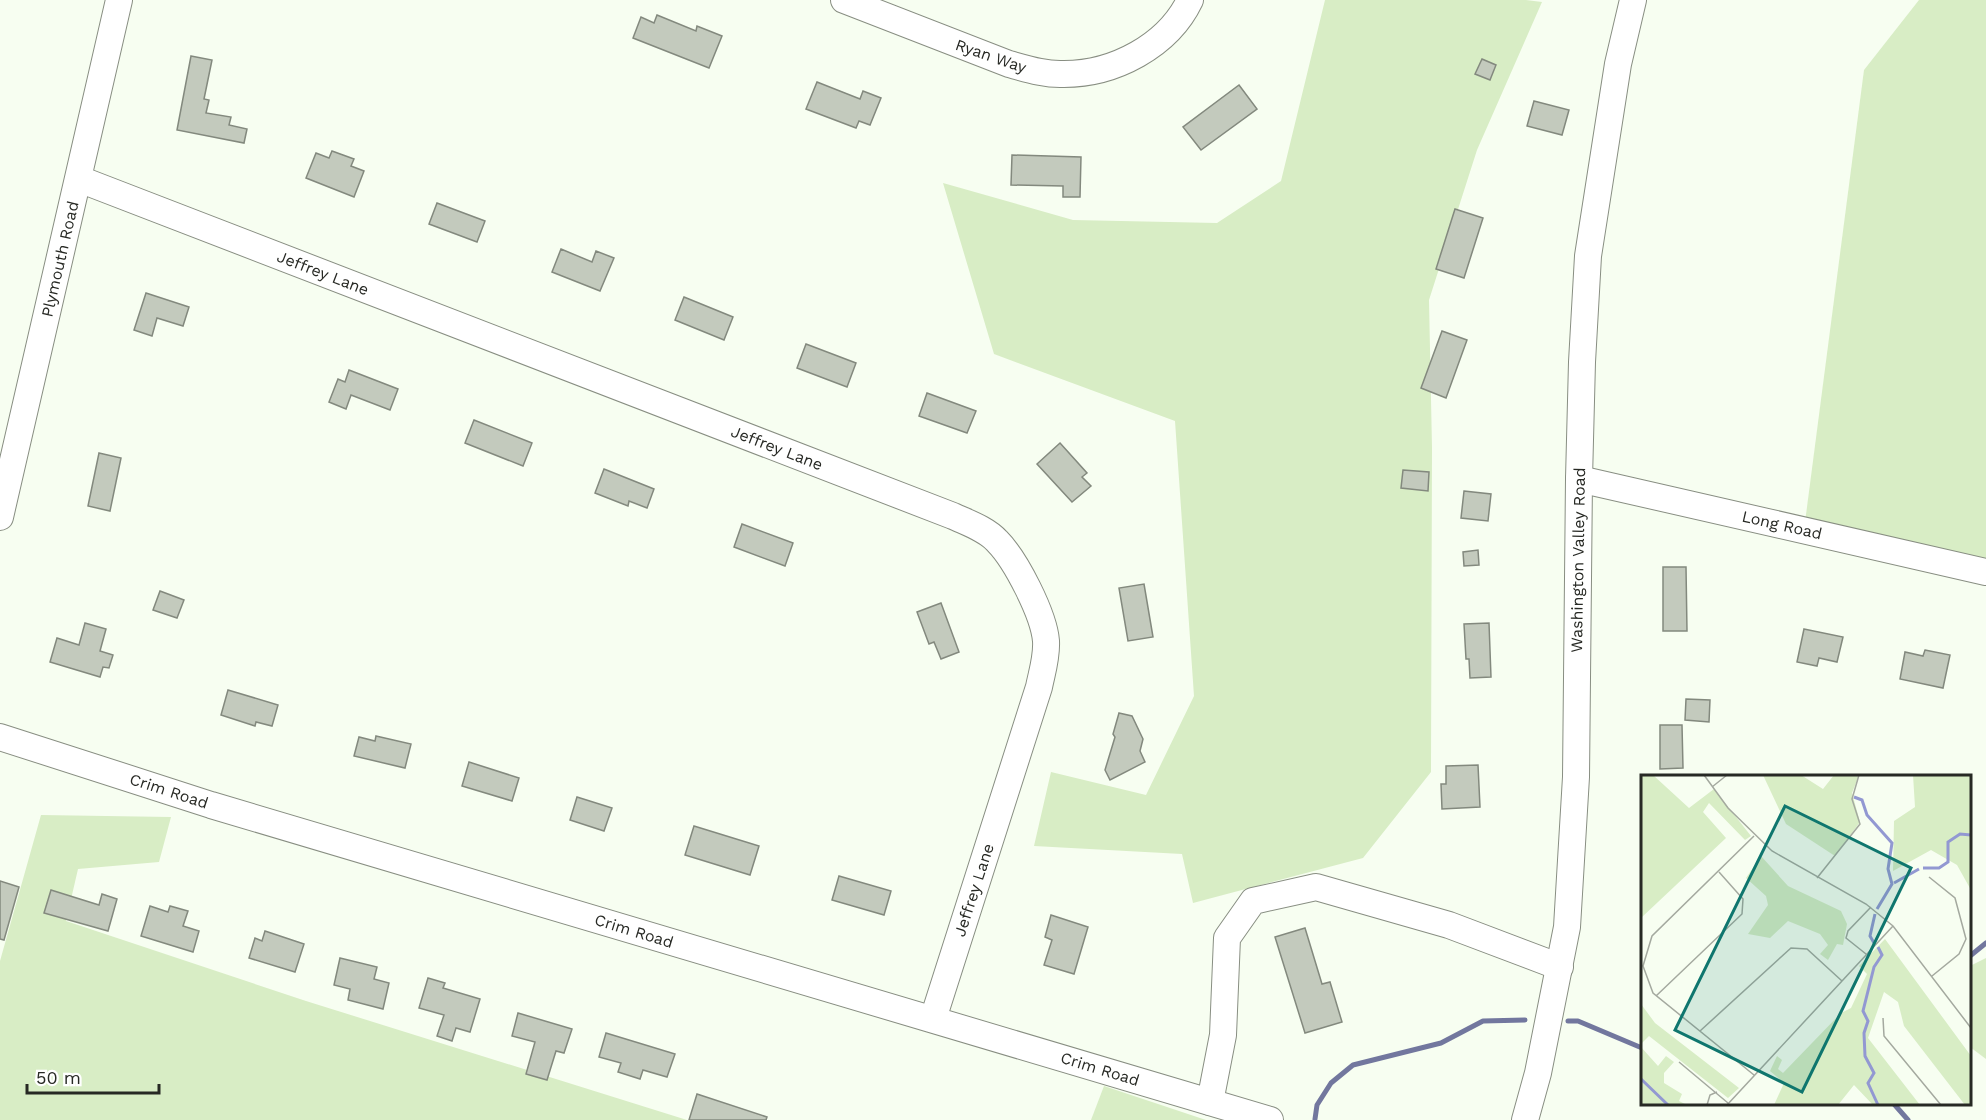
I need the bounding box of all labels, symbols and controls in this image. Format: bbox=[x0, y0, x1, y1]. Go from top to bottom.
street label: Ryan Way bbox=[953, 35, 1030, 77]
street label: Plymouth Road bbox=[37, 199, 83, 319]
street label: Jeffrey Lane bbox=[274, 247, 372, 299]
street label: Jeffrey Lane bbox=[728, 422, 826, 474]
street label: Washington Valley Road bbox=[1567, 467, 1589, 653]
street label: Long Road bbox=[1740, 507, 1824, 543]
street label: Crim Road bbox=[127, 769, 211, 813]
inset map bbox=[1641, 775, 1971, 1105]
street label: Jeffrey Lane bbox=[950, 841, 998, 939]
street label: Crim Road bbox=[592, 910, 676, 952]
street label: Crim Road bbox=[1058, 1048, 1142, 1090]
scale bar bbox=[27, 1057, 159, 1095]
text: 50 m bbox=[36, 1067, 81, 1088]

